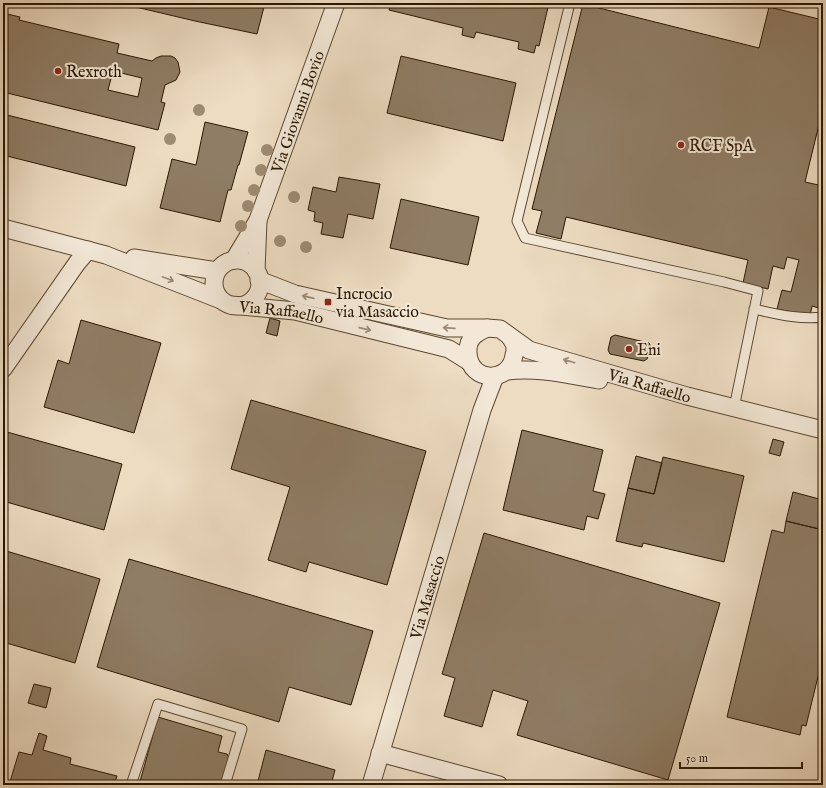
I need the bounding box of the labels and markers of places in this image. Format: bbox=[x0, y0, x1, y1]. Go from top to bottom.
place label: Rexroth bbox=[66, 63, 122, 83]
marker: Rexroth bbox=[53, 66, 63, 76]
place label: RCF SpA bbox=[689, 137, 755, 157]
marker: RCF SpA bbox=[676, 140, 686, 150]
place label: Incrocio via Masaccio bbox=[336, 285, 419, 323]
marker: Incrocio via Masaccio bbox=[323, 297, 333, 307]
place label: Eni bbox=[637, 341, 661, 361]
marker: Eni bbox=[624, 344, 634, 354]

